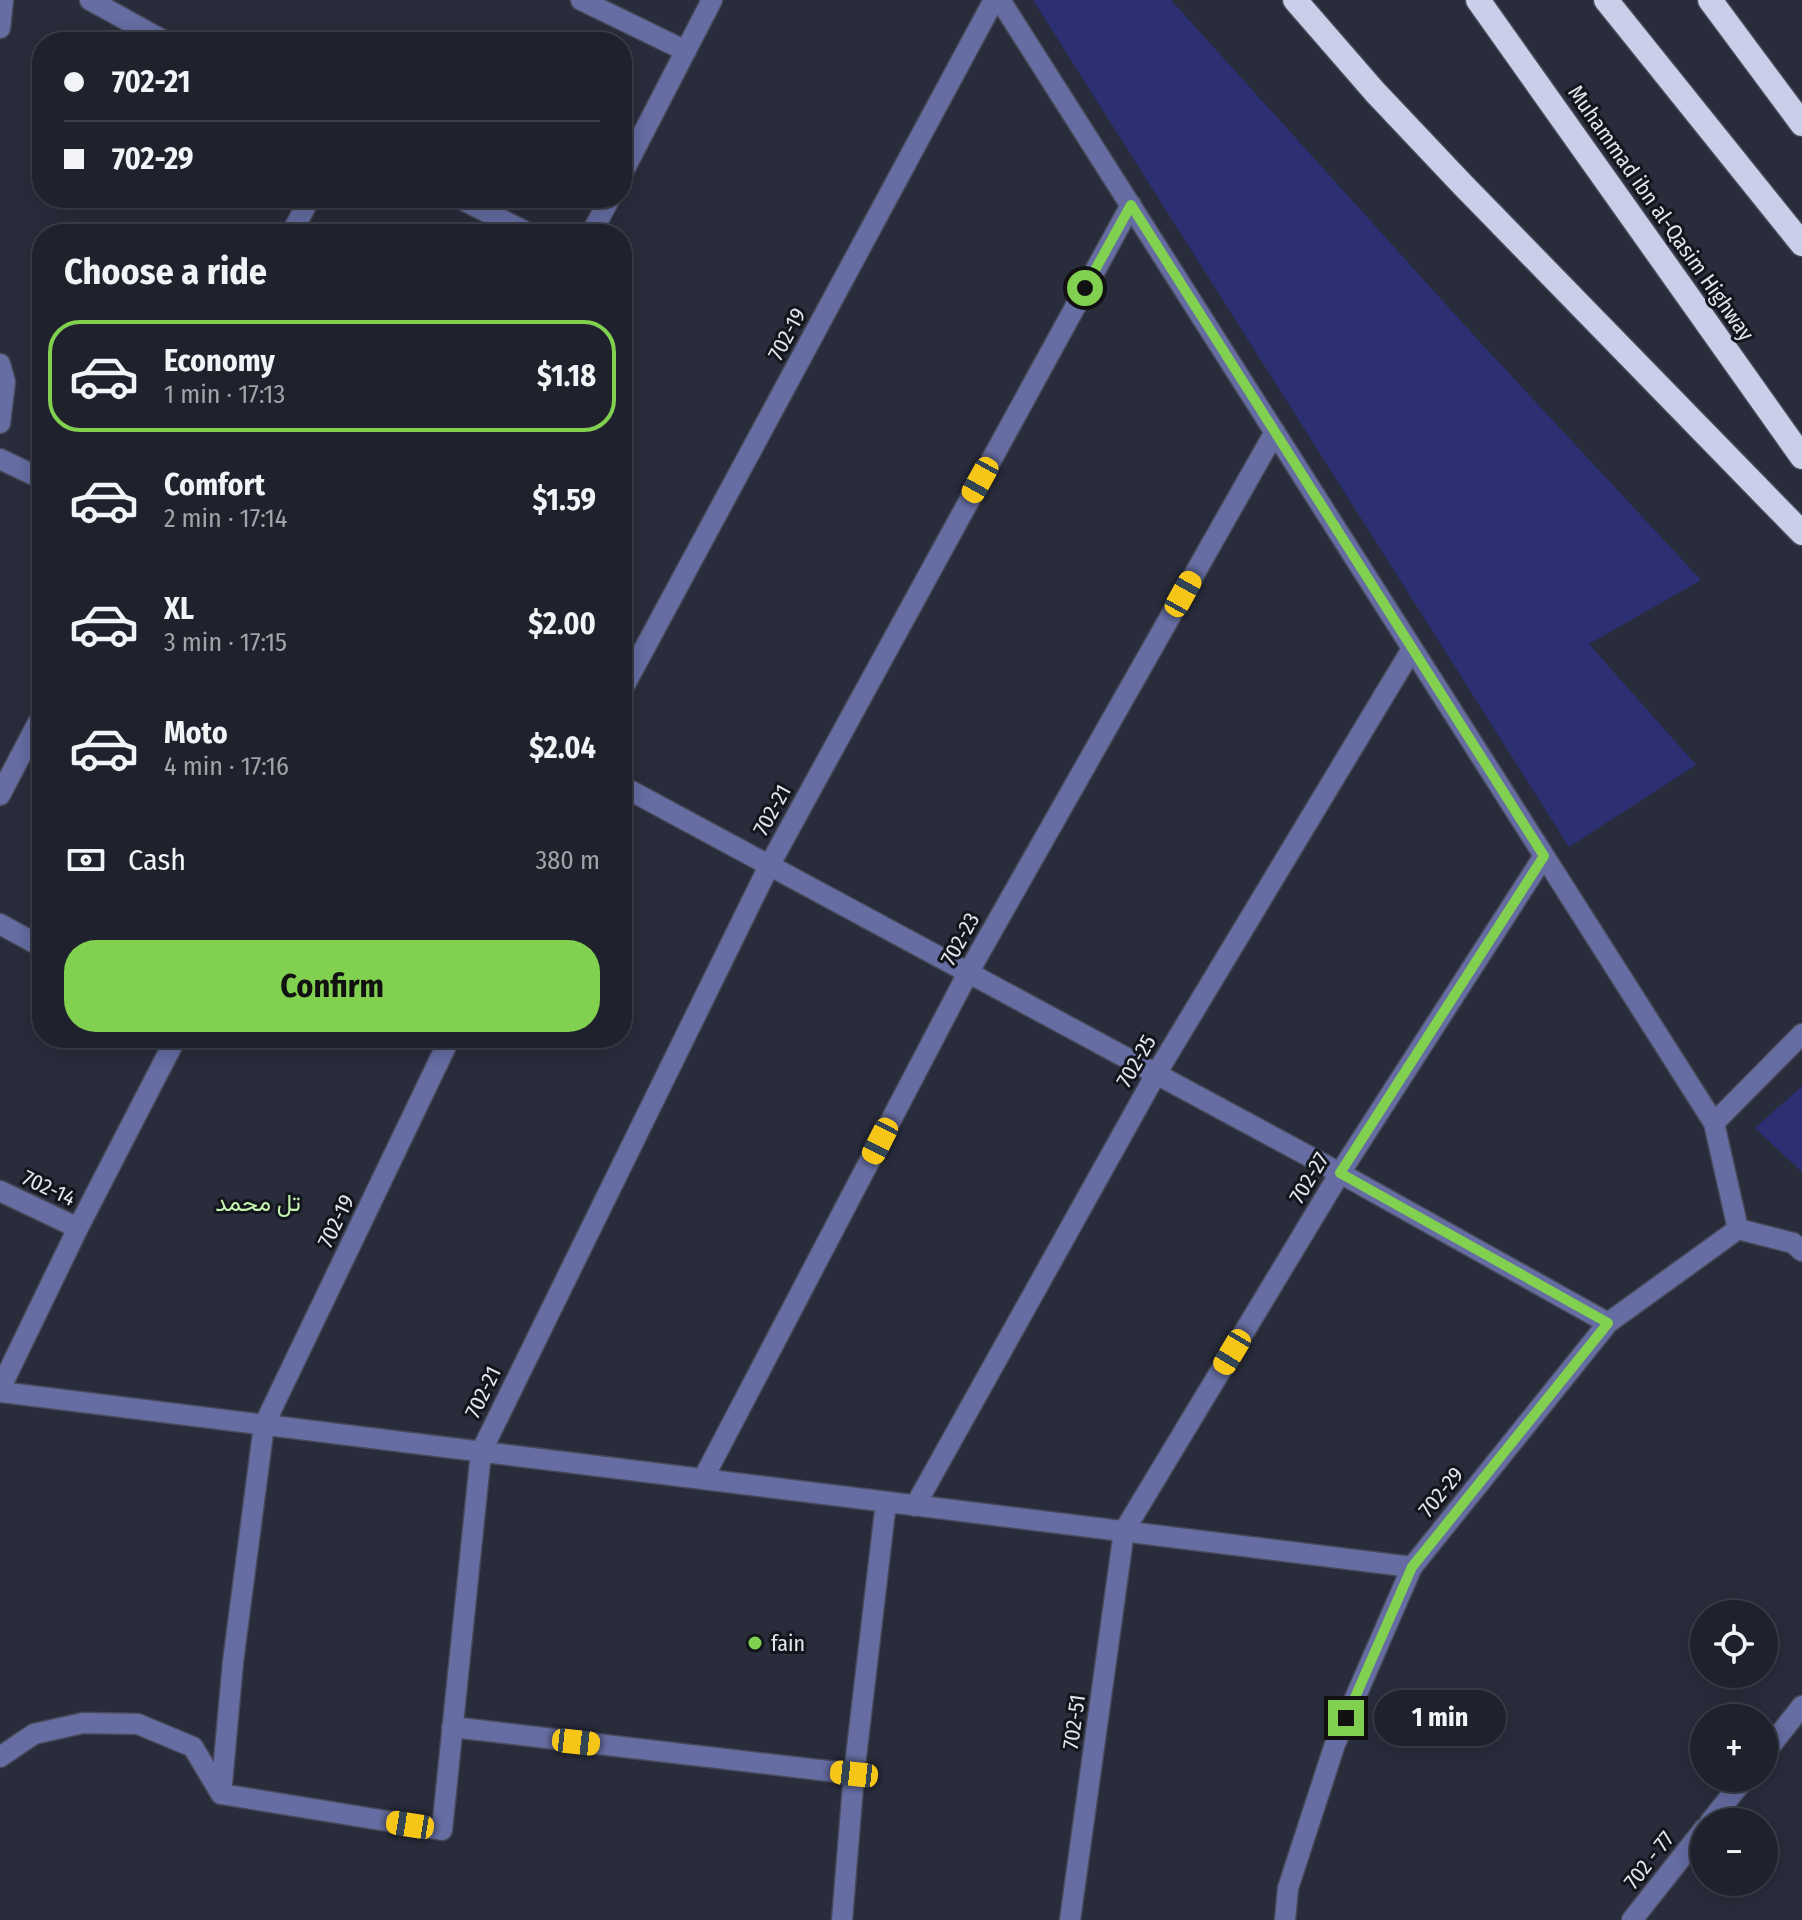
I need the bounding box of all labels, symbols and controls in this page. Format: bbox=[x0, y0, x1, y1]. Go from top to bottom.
text: 702-21 bbox=[112, 64, 190, 100]
street label: Muhammad ibn al-Qasim Highway bbox=[1562, 80, 1760, 346]
text: 702-29 bbox=[112, 141, 194, 177]
text: Choose a ride bbox=[64, 250, 267, 294]
route start bbox=[1067, 270, 1103, 306]
street label: 702-19 bbox=[762, 303, 812, 365]
icon: car bbox=[68, 340, 140, 412]
text: Economy bbox=[164, 343, 275, 379]
text: $1.18 bbox=[537, 358, 596, 394]
text: 1 min · 17:13 bbox=[164, 379, 285, 410]
car bbox=[958, 453, 1002, 507]
icon: car bbox=[68, 464, 140, 536]
text: Comfort bbox=[164, 467, 265, 503]
text: $1.59 bbox=[532, 482, 596, 518]
text: 2 min · 17:14 bbox=[164, 503, 287, 534]
car bbox=[1161, 567, 1205, 621]
icon: car bbox=[68, 588, 140, 660]
text: XL bbox=[164, 591, 194, 627]
text: $2.00 bbox=[528, 606, 596, 642]
text: 3 min · 17:15 bbox=[164, 627, 287, 658]
icon: car bbox=[68, 712, 140, 784]
text: Moto bbox=[164, 715, 228, 751]
text: $2.04 bbox=[529, 730, 596, 766]
text: 4 min · 17:16 bbox=[164, 751, 289, 782]
street label: 702-21 bbox=[747, 780, 797, 840]
icon: cash bbox=[64, 838, 108, 882]
text: Cash bbox=[128, 842, 186, 878]
text: 380 m bbox=[536, 845, 600, 876]
street label: 702-23 bbox=[935, 908, 985, 970]
button: Confirm bbox=[64, 940, 600, 1032]
street label: 702-25 bbox=[1110, 1030, 1162, 1092]
car bbox=[858, 1114, 902, 1168]
street label: 702-27 bbox=[1283, 1147, 1335, 1208]
street label: 702-14 bbox=[18, 1164, 80, 1212]
district label: تل محمد bbox=[215, 1189, 301, 1217]
street label: 702-19 bbox=[312, 1190, 360, 1252]
car bbox=[1209, 1325, 1255, 1379]
street label: 702-21 bbox=[459, 1362, 507, 1422]
street label: 702-29 bbox=[1413, 1462, 1469, 1522]
map controls bbox=[1690, 1600, 1778, 1896]
button: locate bbox=[1690, 1600, 1778, 1688]
place label: fain bbox=[771, 1630, 805, 1657]
marker: fain bbox=[746, 1634, 764, 1652]
callout: 1 min bbox=[1374, 1690, 1506, 1746]
street label: 702-51 bbox=[1057, 1693, 1091, 1751]
route end bbox=[1328, 1700, 1364, 1736]
text: 1 min bbox=[1412, 1702, 1468, 1733]
button: + bbox=[1690, 1704, 1778, 1792]
car bbox=[551, 1728, 601, 1756]
car bbox=[829, 1760, 879, 1788]
button: − bbox=[1690, 1808, 1778, 1896]
car bbox=[384, 1809, 436, 1841]
street label: 702 - 77 bbox=[1618, 1826, 1680, 1894]

